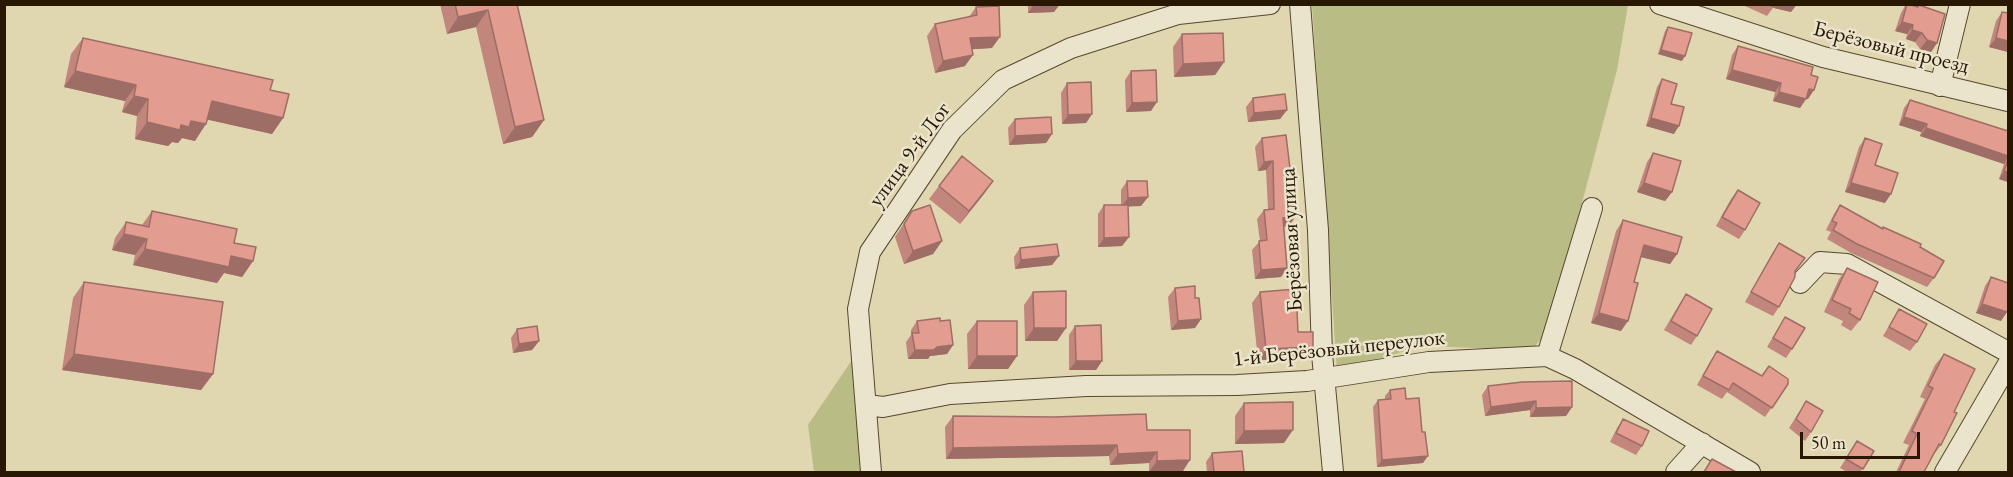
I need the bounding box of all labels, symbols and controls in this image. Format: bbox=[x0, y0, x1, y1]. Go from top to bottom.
street label: Берёзовый проезд bbox=[1810, 16, 1972, 80]
street label: улица 9-й Лог bbox=[863, 98, 957, 212]
street label: Берёзовая улица bbox=[1275, 167, 1309, 313]
street label: 1-й Берёзовый переулок bbox=[1232, 325, 1446, 373]
scale bar bbox=[1803, 420, 1923, 458]
text: 50 m bbox=[1811, 431, 1846, 454]

